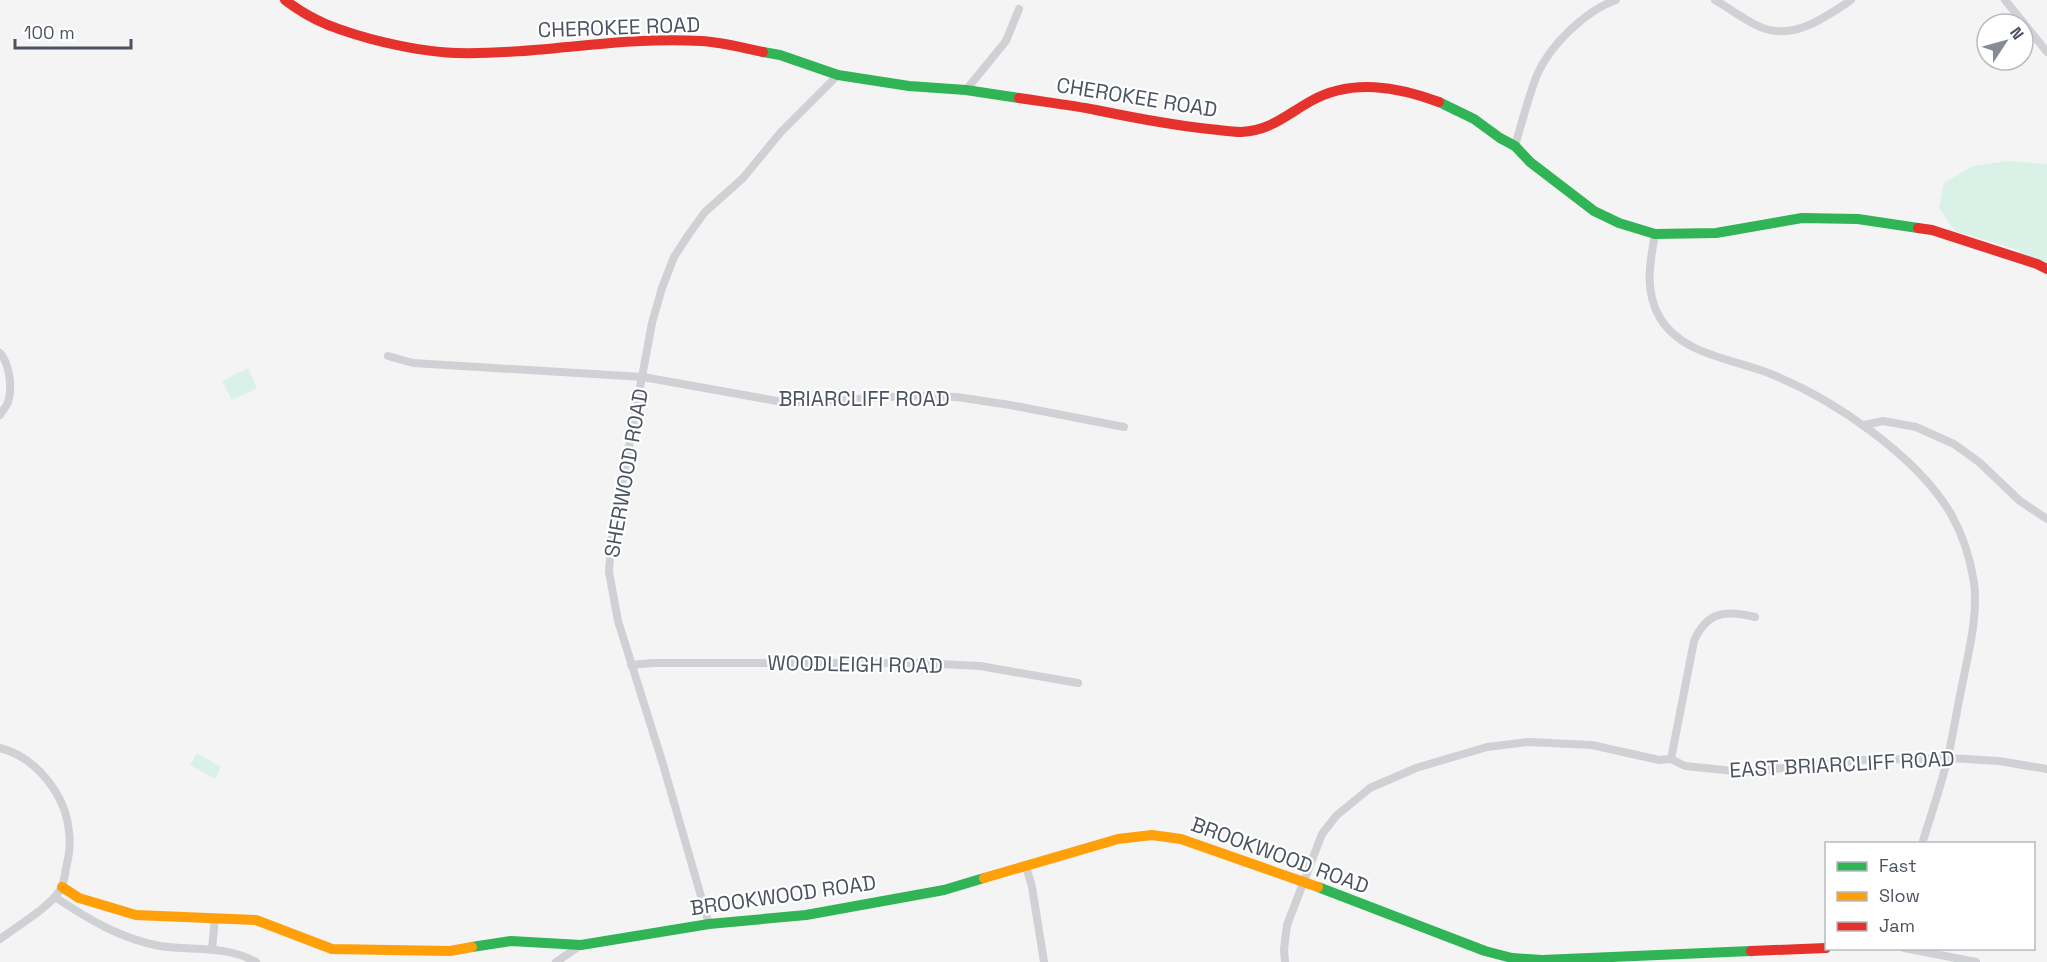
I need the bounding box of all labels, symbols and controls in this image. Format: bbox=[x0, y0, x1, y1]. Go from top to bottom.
street label: CHEROKEE ROAD bbox=[537, 11, 701, 43]
scale bar bbox=[15, 12, 130, 50]
north arrow bbox=[1975, 12, 2035, 72]
text: 100 m bbox=[24, 21, 75, 44]
text: N bbox=[2005, 23, 2028, 44]
street label: CHEROKEE ROAD bbox=[1055, 71, 1219, 123]
street label: BRIARCLIFF ROAD bbox=[778, 385, 950, 412]
street label: SHERWOOD ROAD bbox=[598, 386, 654, 560]
street label: WOODLEIGH ROAD bbox=[767, 649, 943, 679]
street label: EAST BRIARCLIFF ROAD bbox=[1729, 745, 1955, 783]
street label: BROOKWOOD ROAD bbox=[1187, 810, 1373, 900]
legend bbox=[1825, 842, 2035, 950]
text: Fast bbox=[1879, 854, 1916, 877]
street label: BROOKWOOD ROAD bbox=[688, 869, 878, 921]
text: Slow bbox=[1879, 884, 1920, 907]
text: Jam bbox=[1879, 914, 1915, 937]

